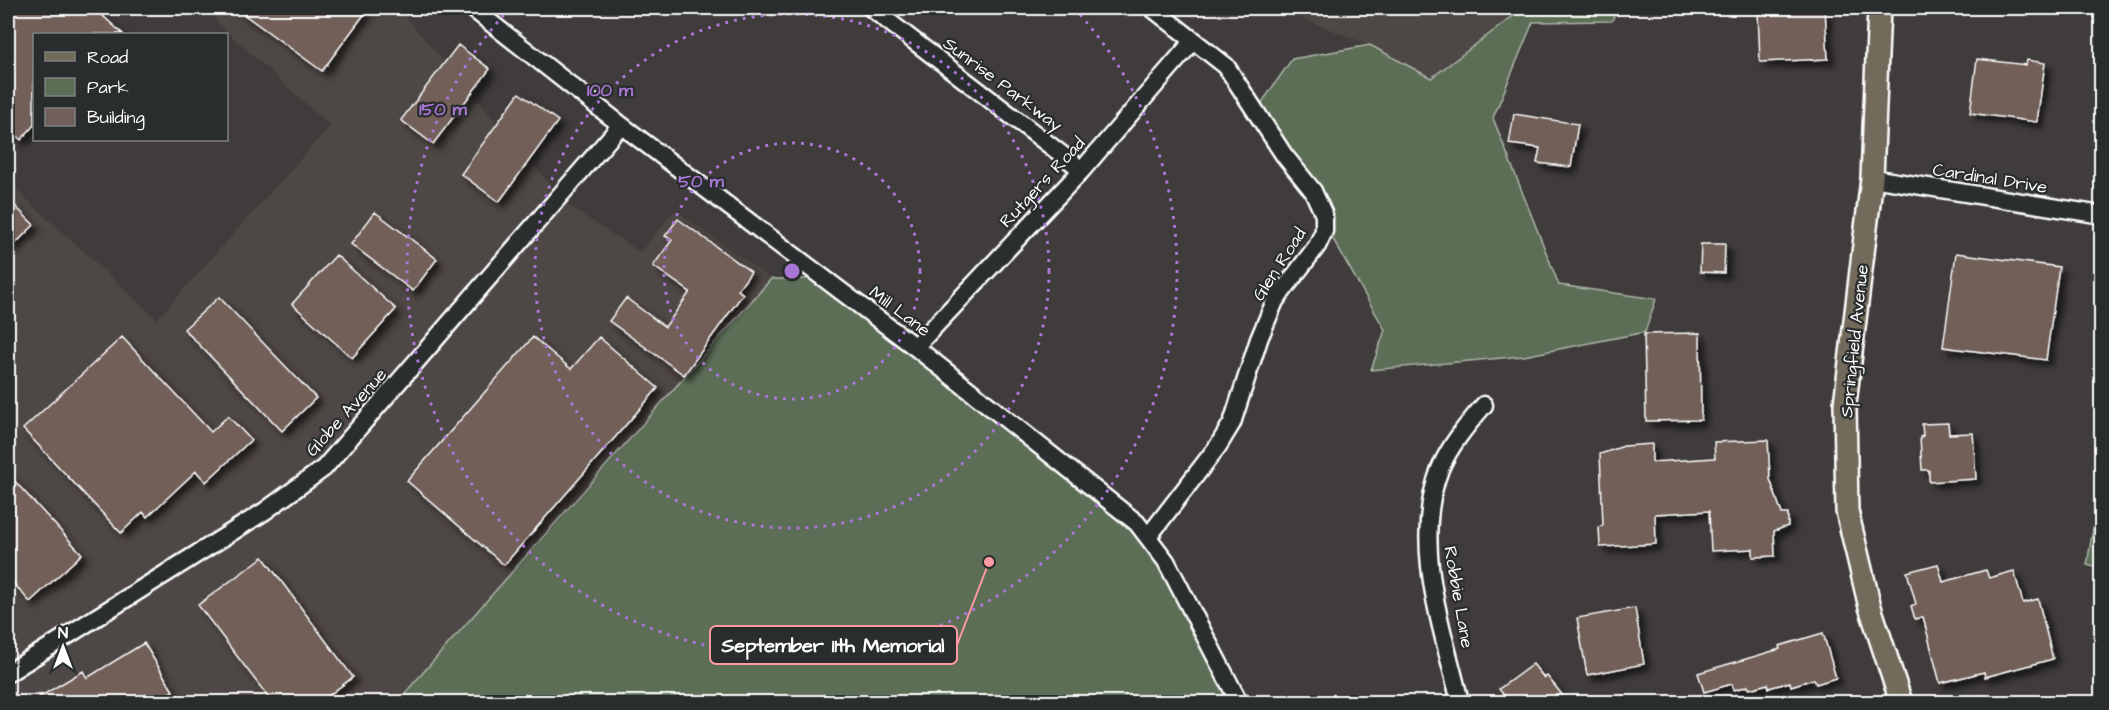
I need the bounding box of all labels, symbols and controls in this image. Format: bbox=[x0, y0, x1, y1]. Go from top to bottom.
street label: Sunrise Parkway bbox=[937, 31, 1068, 138]
legend bbox=[33, 33, 228, 141]
text: Road bbox=[87, 45, 128, 70]
text: Park bbox=[87, 75, 129, 100]
text: 100 m bbox=[587, 78, 634, 103]
text: 150 m bbox=[419, 97, 468, 122]
text: Building bbox=[87, 105, 145, 131]
street label: Rutgers Road bbox=[994, 131, 1092, 234]
street label: Cardinal Drive bbox=[1931, 157, 2049, 200]
text: 50 m bbox=[678, 169, 725, 194]
street label: Glen Road bbox=[1246, 223, 1312, 306]
centre of rings bbox=[782, 261, 802, 281]
street label: Springfield Avenue bbox=[1834, 263, 1876, 419]
street label: Mill Lane bbox=[864, 280, 936, 343]
street label: Globe Avenue bbox=[300, 363, 393, 462]
street label: Robbie Lane bbox=[1437, 544, 1480, 650]
north arrow bbox=[33, 617, 93, 677]
text: N bbox=[58, 622, 68, 644]
callout: September 11th Memorial bbox=[710, 626, 957, 664]
text: September 11th Memorial bbox=[720, 632, 945, 660]

